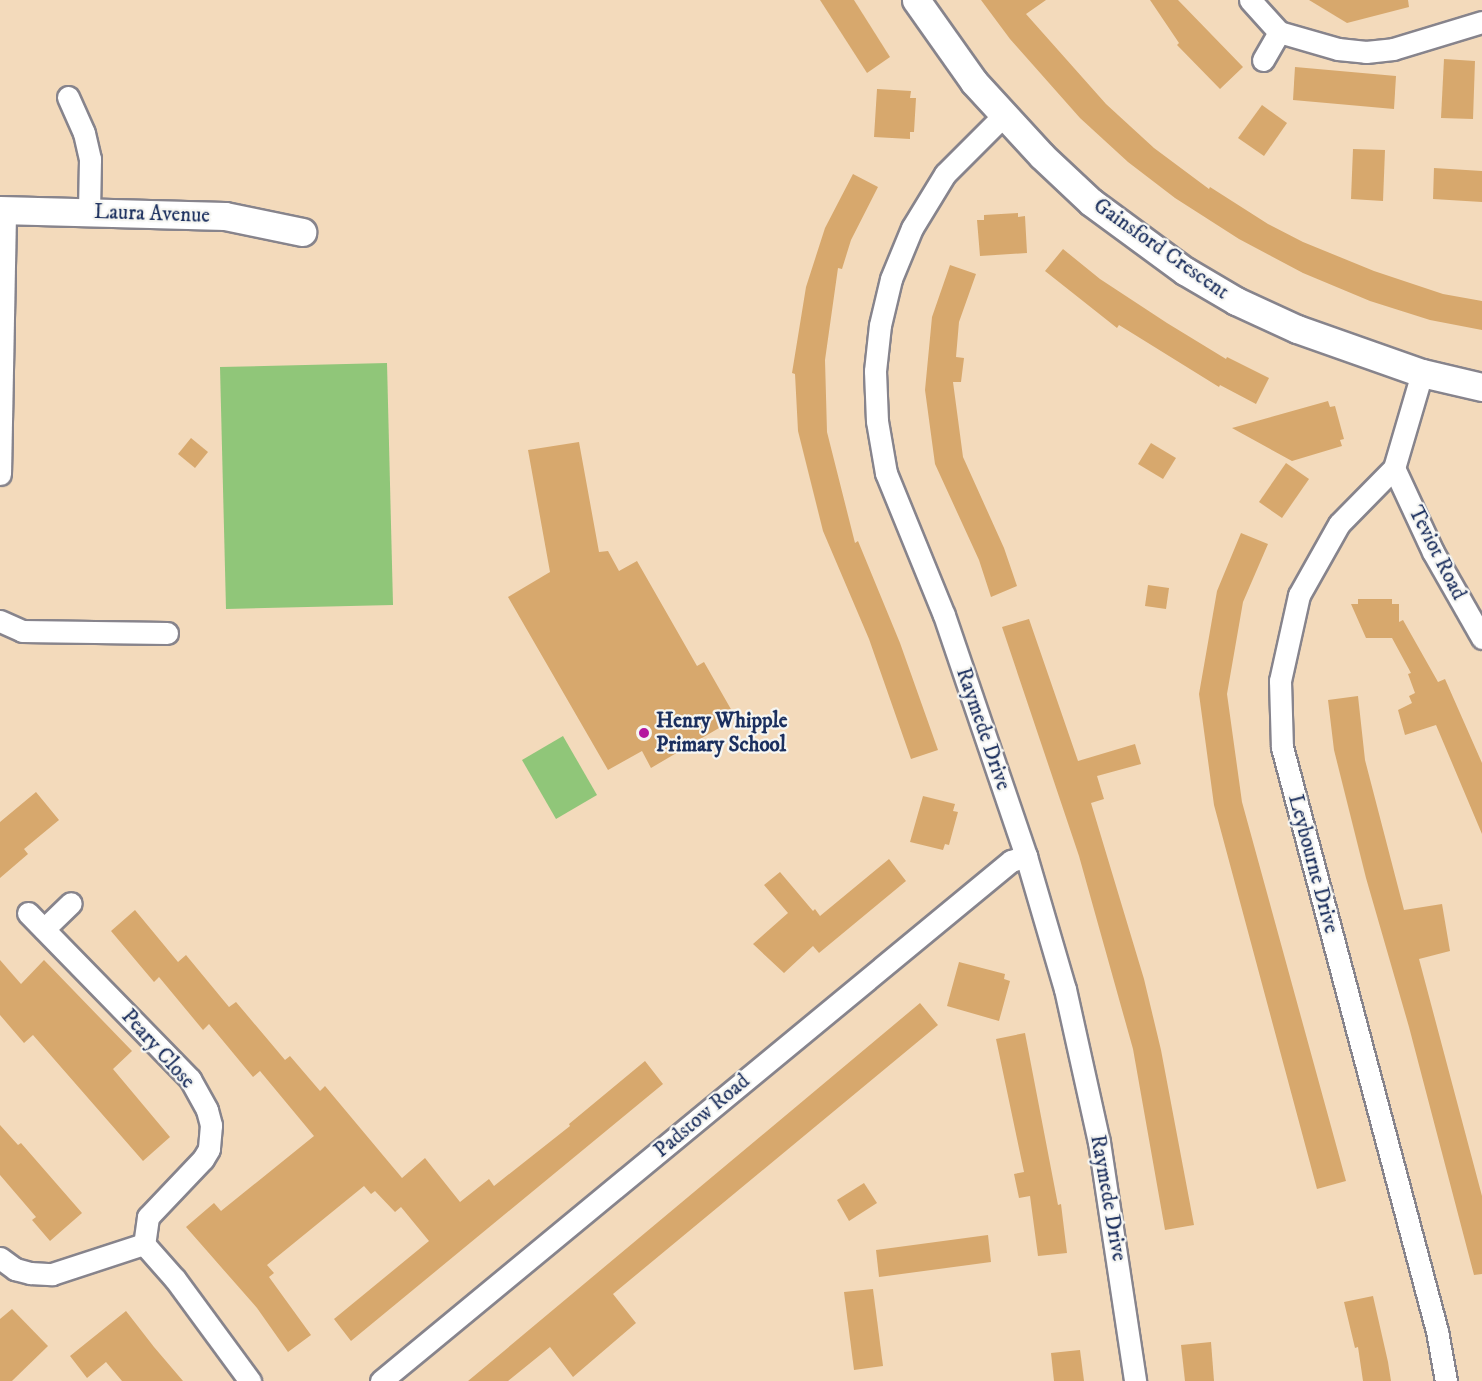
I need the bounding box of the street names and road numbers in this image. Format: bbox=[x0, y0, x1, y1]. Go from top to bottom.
street label: Gainsford Crescent bbox=[1089, 193, 1233, 305]
street label: Laura Avenue bbox=[94, 199, 210, 229]
street label: Teviot Road bbox=[1403, 502, 1471, 604]
street label: Raymede Drive bbox=[950, 665, 1016, 793]
street label: Leybourne Drive bbox=[1282, 792, 1344, 936]
street label: Peary Close bbox=[116, 1004, 200, 1094]
street label: Padstow Road bbox=[649, 1069, 755, 1163]
street label: Raymede Drive bbox=[1085, 1133, 1131, 1263]

